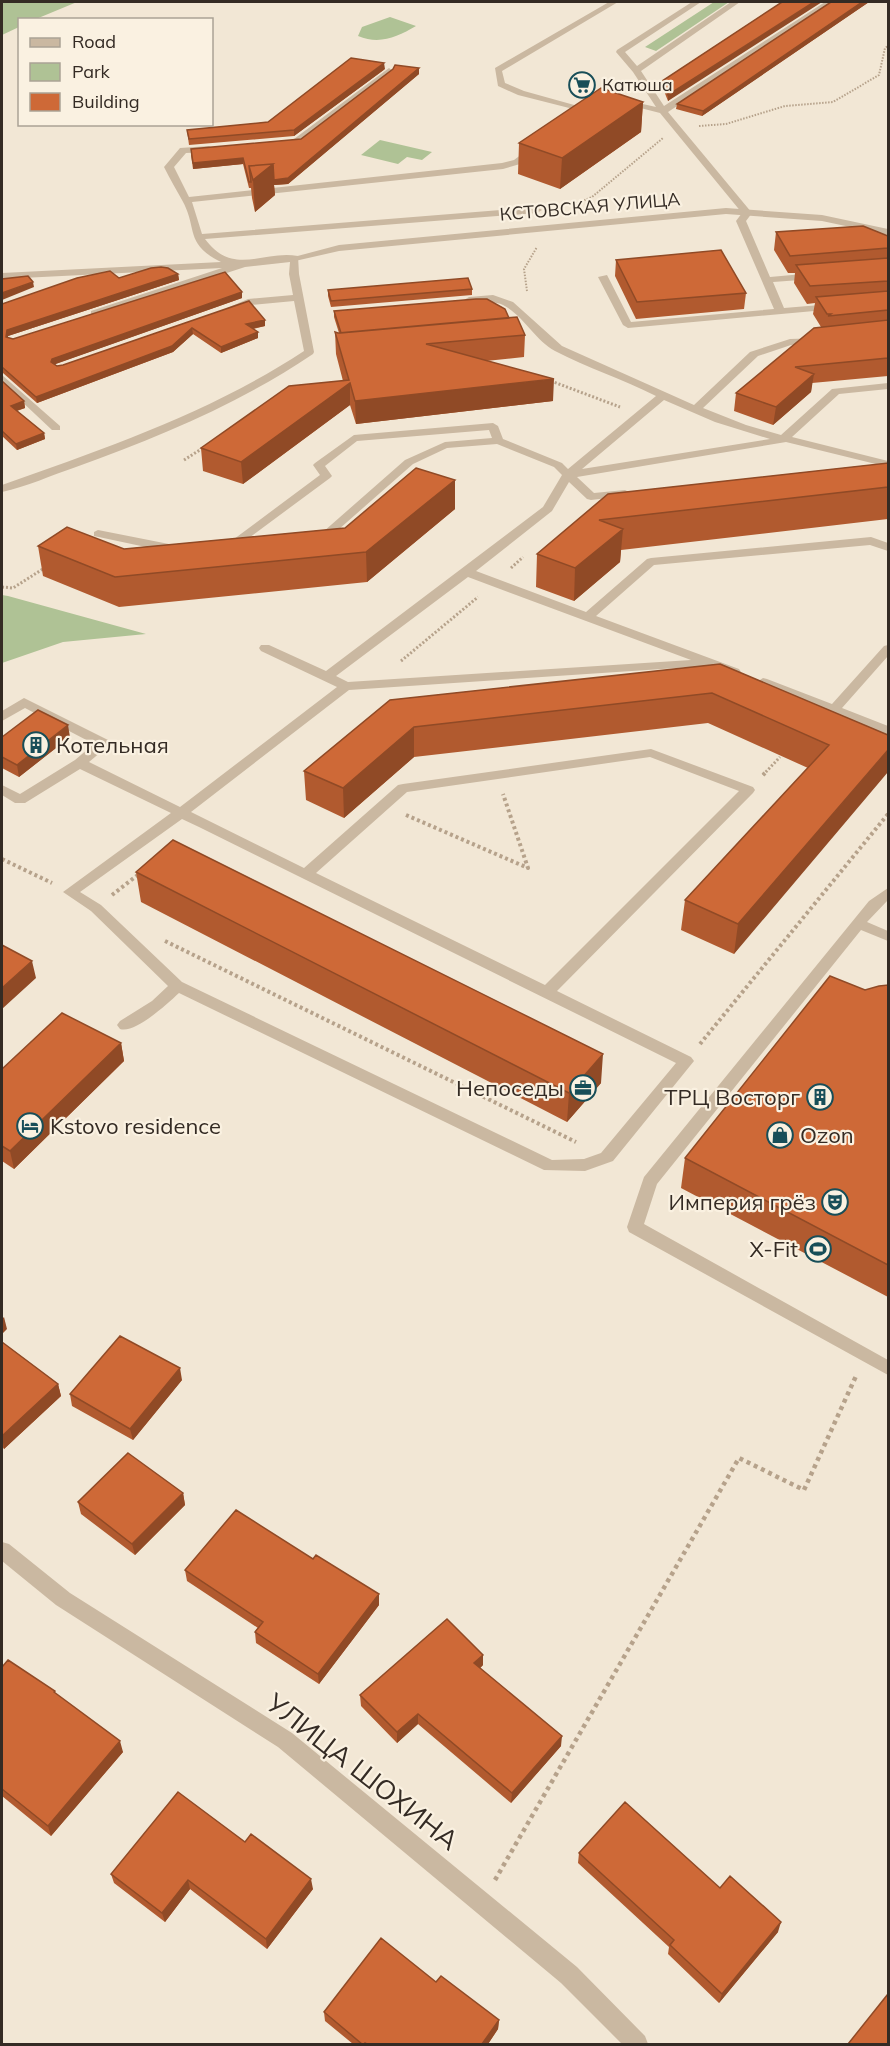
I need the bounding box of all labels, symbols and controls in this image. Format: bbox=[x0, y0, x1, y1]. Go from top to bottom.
legend bbox=[18, 18, 213, 126]
text: Road bbox=[72, 30, 116, 53]
text: Park bbox=[72, 60, 111, 83]
supermarket icon: Катюша bbox=[567, 70, 597, 100]
place label: Катюша bbox=[602, 73, 673, 96]
text: Building bbox=[72, 90, 140, 113]
street label: КСТОВСКАЯ УЛИЦА bbox=[499, 187, 681, 226]
building icon: Котельная bbox=[21, 730, 51, 760]
place label: Котельная bbox=[56, 731, 169, 759]
office icon: Непоседы bbox=[568, 1073, 598, 1103]
place label: Непоседы bbox=[456, 1074, 564, 1102]
building icon: ТРЦ Восторг bbox=[805, 1082, 835, 1112]
place label: ТРЦ Восторг bbox=[664, 1083, 800, 1111]
hotel icon: Kstovo residence bbox=[15, 1111, 45, 1141]
place label: Kstovo residence bbox=[50, 1112, 221, 1140]
shop icon: Ozon bbox=[765, 1120, 795, 1150]
place label: Ozon bbox=[800, 1121, 854, 1149]
theatre icon: Империя грёз bbox=[820, 1187, 850, 1217]
place label: Империя грёз bbox=[669, 1188, 816, 1216]
sports icon: X-Fit bbox=[803, 1234, 833, 1264]
place label: X-Fit bbox=[750, 1235, 798, 1263]
street label: УЛИЦА ШОХИНА bbox=[259, 1685, 466, 1857]

